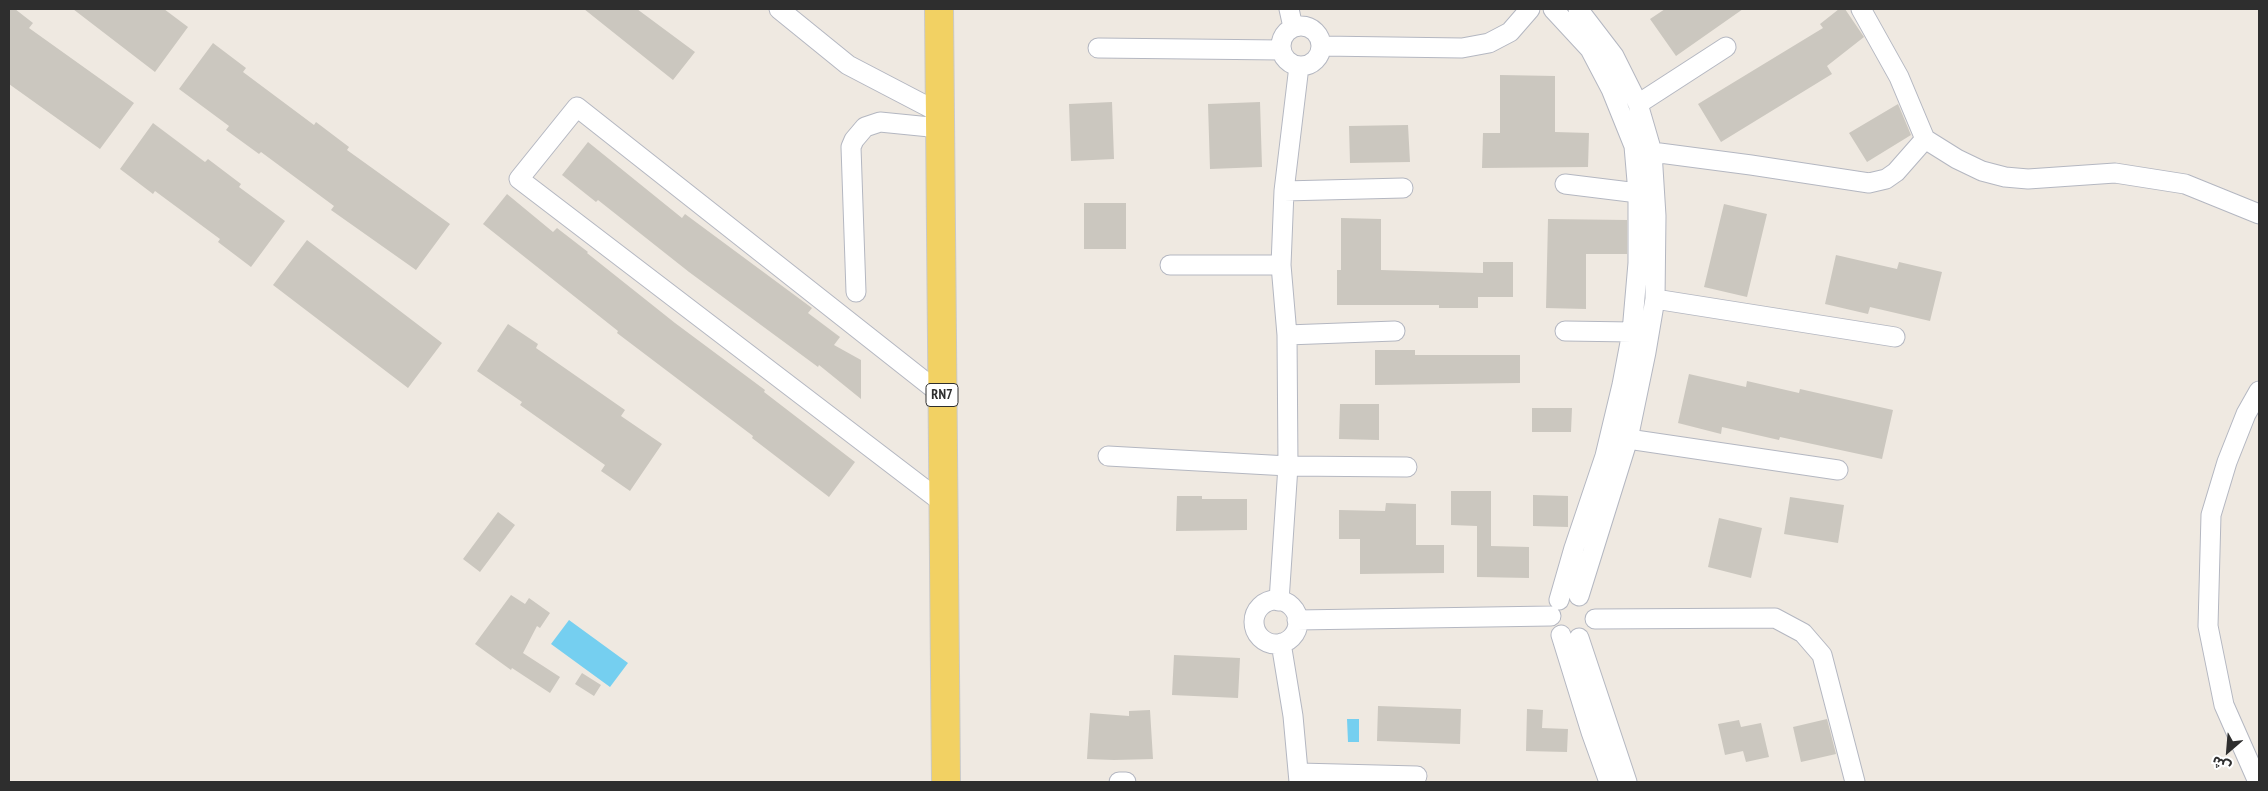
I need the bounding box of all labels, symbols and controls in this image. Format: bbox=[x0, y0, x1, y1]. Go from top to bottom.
road number: RN7 bbox=[926, 384, 958, 406]
north arrow bbox=[2203, 726, 2253, 776]
text: ش bbox=[2209, 752, 2234, 777]

